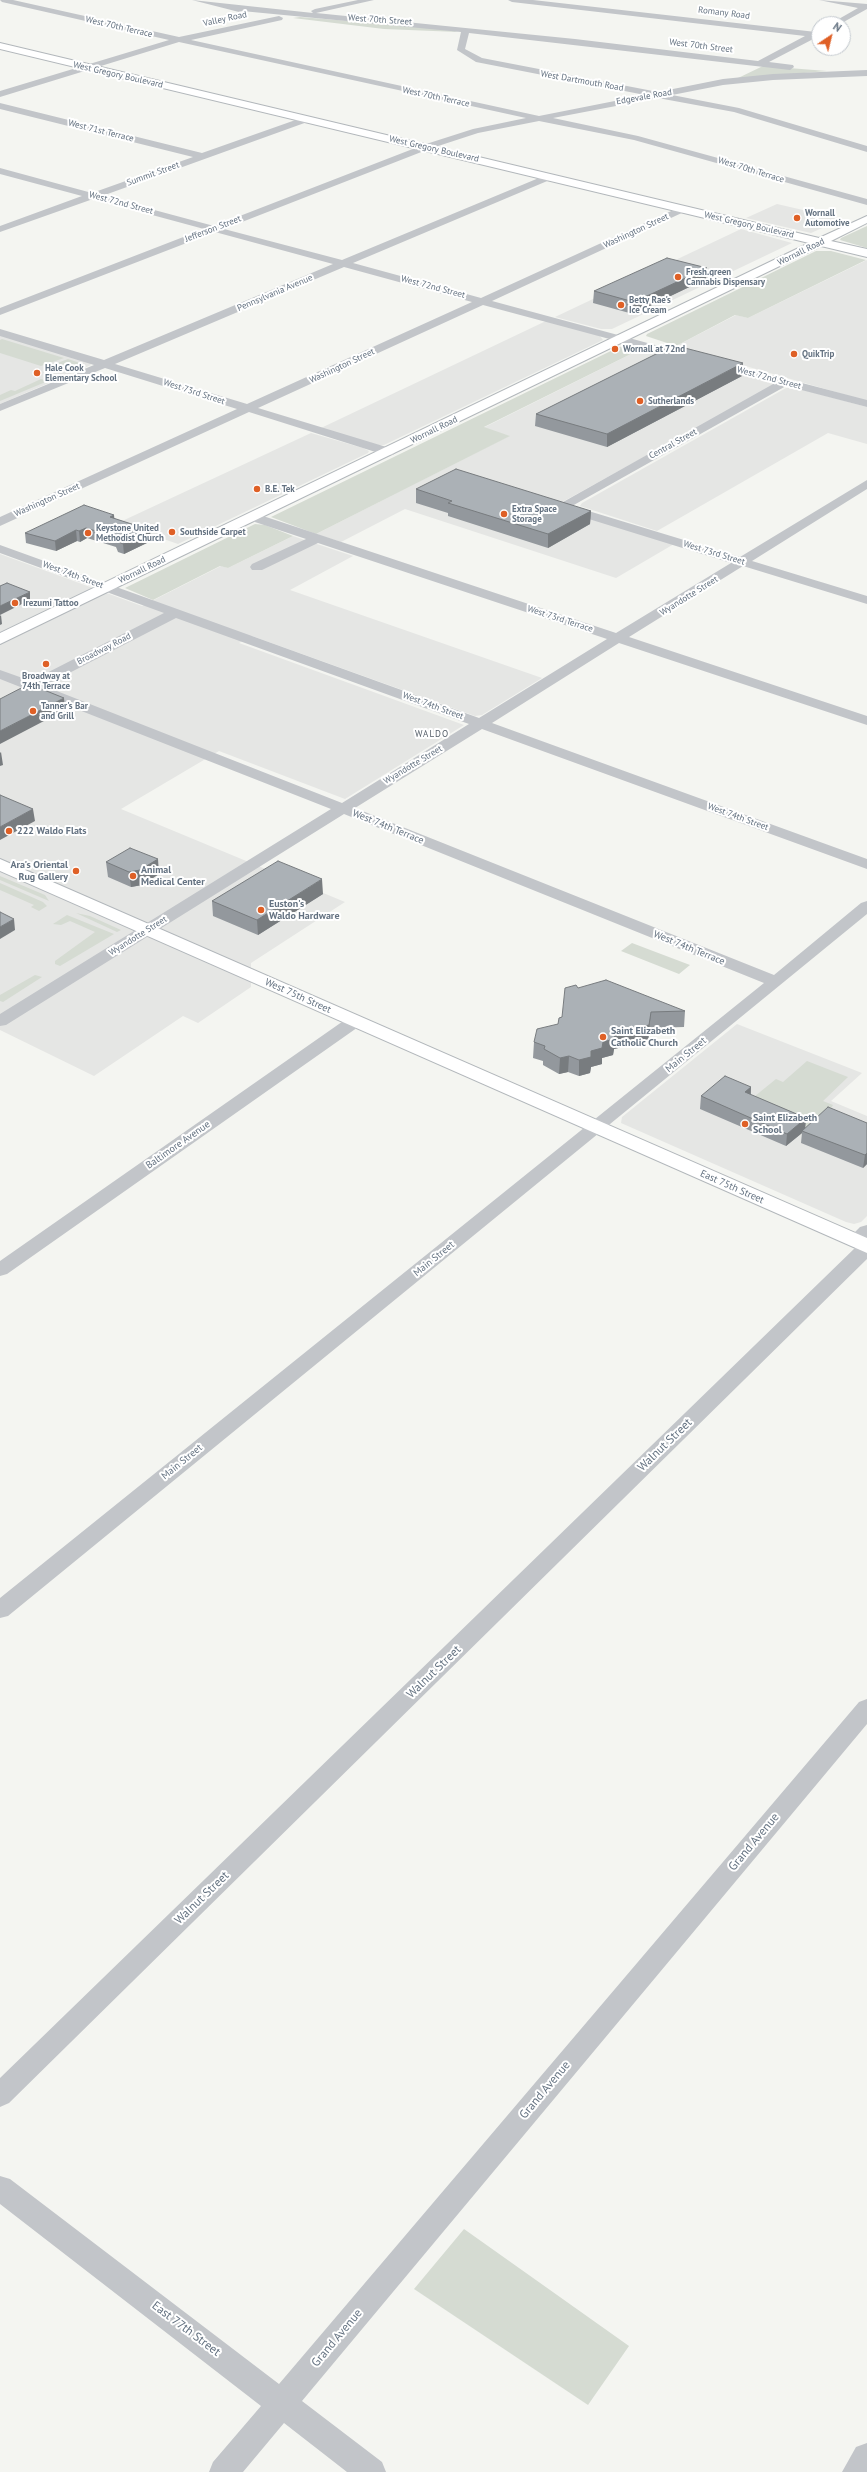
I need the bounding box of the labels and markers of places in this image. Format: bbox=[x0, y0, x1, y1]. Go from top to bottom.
place label: Wornall Automotive bbox=[805, 208, 850, 229]
marker: Wornall Automotive bbox=[792, 213, 802, 223]
place label: Fresh.green Cannabis Dispensary bbox=[686, 267, 765, 288]
marker: Fresh.green Cannabis Dispensary bbox=[673, 272, 683, 282]
place label: Betty Rae's Ice Cream bbox=[629, 295, 671, 316]
marker: Betty Rae's Ice Cream bbox=[616, 300, 626, 310]
marker: Wornall at 72nd bbox=[610, 344, 620, 354]
place label: Wornall at 72nd bbox=[623, 344, 685, 354]
marker: QuikTrip bbox=[789, 349, 799, 359]
place label: QuikTrip bbox=[802, 349, 834, 359]
place label: Hale Cook Elementary School bbox=[45, 363, 117, 384]
marker: Hale Cook Elementary School bbox=[32, 368, 42, 378]
marker: Sutherlands bbox=[635, 396, 645, 406]
place label: Sutherlands bbox=[648, 396, 694, 406]
marker: B.E. Tek bbox=[252, 484, 262, 494]
place label: B.E. Tek bbox=[265, 484, 295, 494]
place label: Extra Space Storage bbox=[512, 504, 557, 525]
marker: Extra Space Storage bbox=[499, 509, 509, 519]
place label: Keystone United Methodist Church bbox=[96, 523, 164, 544]
marker: Southside Carpet bbox=[167, 527, 177, 537]
place label: Southside Carpet bbox=[180, 527, 246, 537]
marker: Keystone United Methodist Church bbox=[83, 528, 93, 538]
marker: Irezumi Tattoo bbox=[10, 598, 20, 608]
place label: Irezumi Tattoo bbox=[23, 598, 79, 608]
marker: Broadway at 74th Terrace bbox=[41, 659, 51, 669]
place label: Broadway at 74th Terrace bbox=[22, 671, 70, 692]
place label: Tanner's Bar and Grill bbox=[41, 701, 88, 722]
marker: Tanner's Bar and Grill bbox=[28, 706, 38, 716]
place label: 222 Waldo Flats bbox=[17, 825, 87, 837]
marker: 222 Waldo Flats bbox=[4, 826, 14, 836]
place label: Ara's Oriental Rug Gallery bbox=[11, 859, 68, 882]
place label: Animal Medical Center bbox=[141, 864, 205, 888]
marker: Ara's Oriental Rug Gallery bbox=[71, 866, 81, 876]
marker: Animal Medical Center bbox=[128, 871, 138, 881]
place label: Euston's Waldo Hardware bbox=[269, 898, 339, 922]
marker: Euston's Waldo Hardware bbox=[256, 905, 266, 915]
place label: Saint Elizabeth Catholic Church bbox=[611, 1025, 678, 1048]
marker: Saint Elizabeth Catholic Church bbox=[598, 1032, 608, 1042]
place label: Saint Elizabeth School bbox=[753, 1112, 817, 1136]
marker: Saint Elizabeth School bbox=[740, 1119, 750, 1129]

